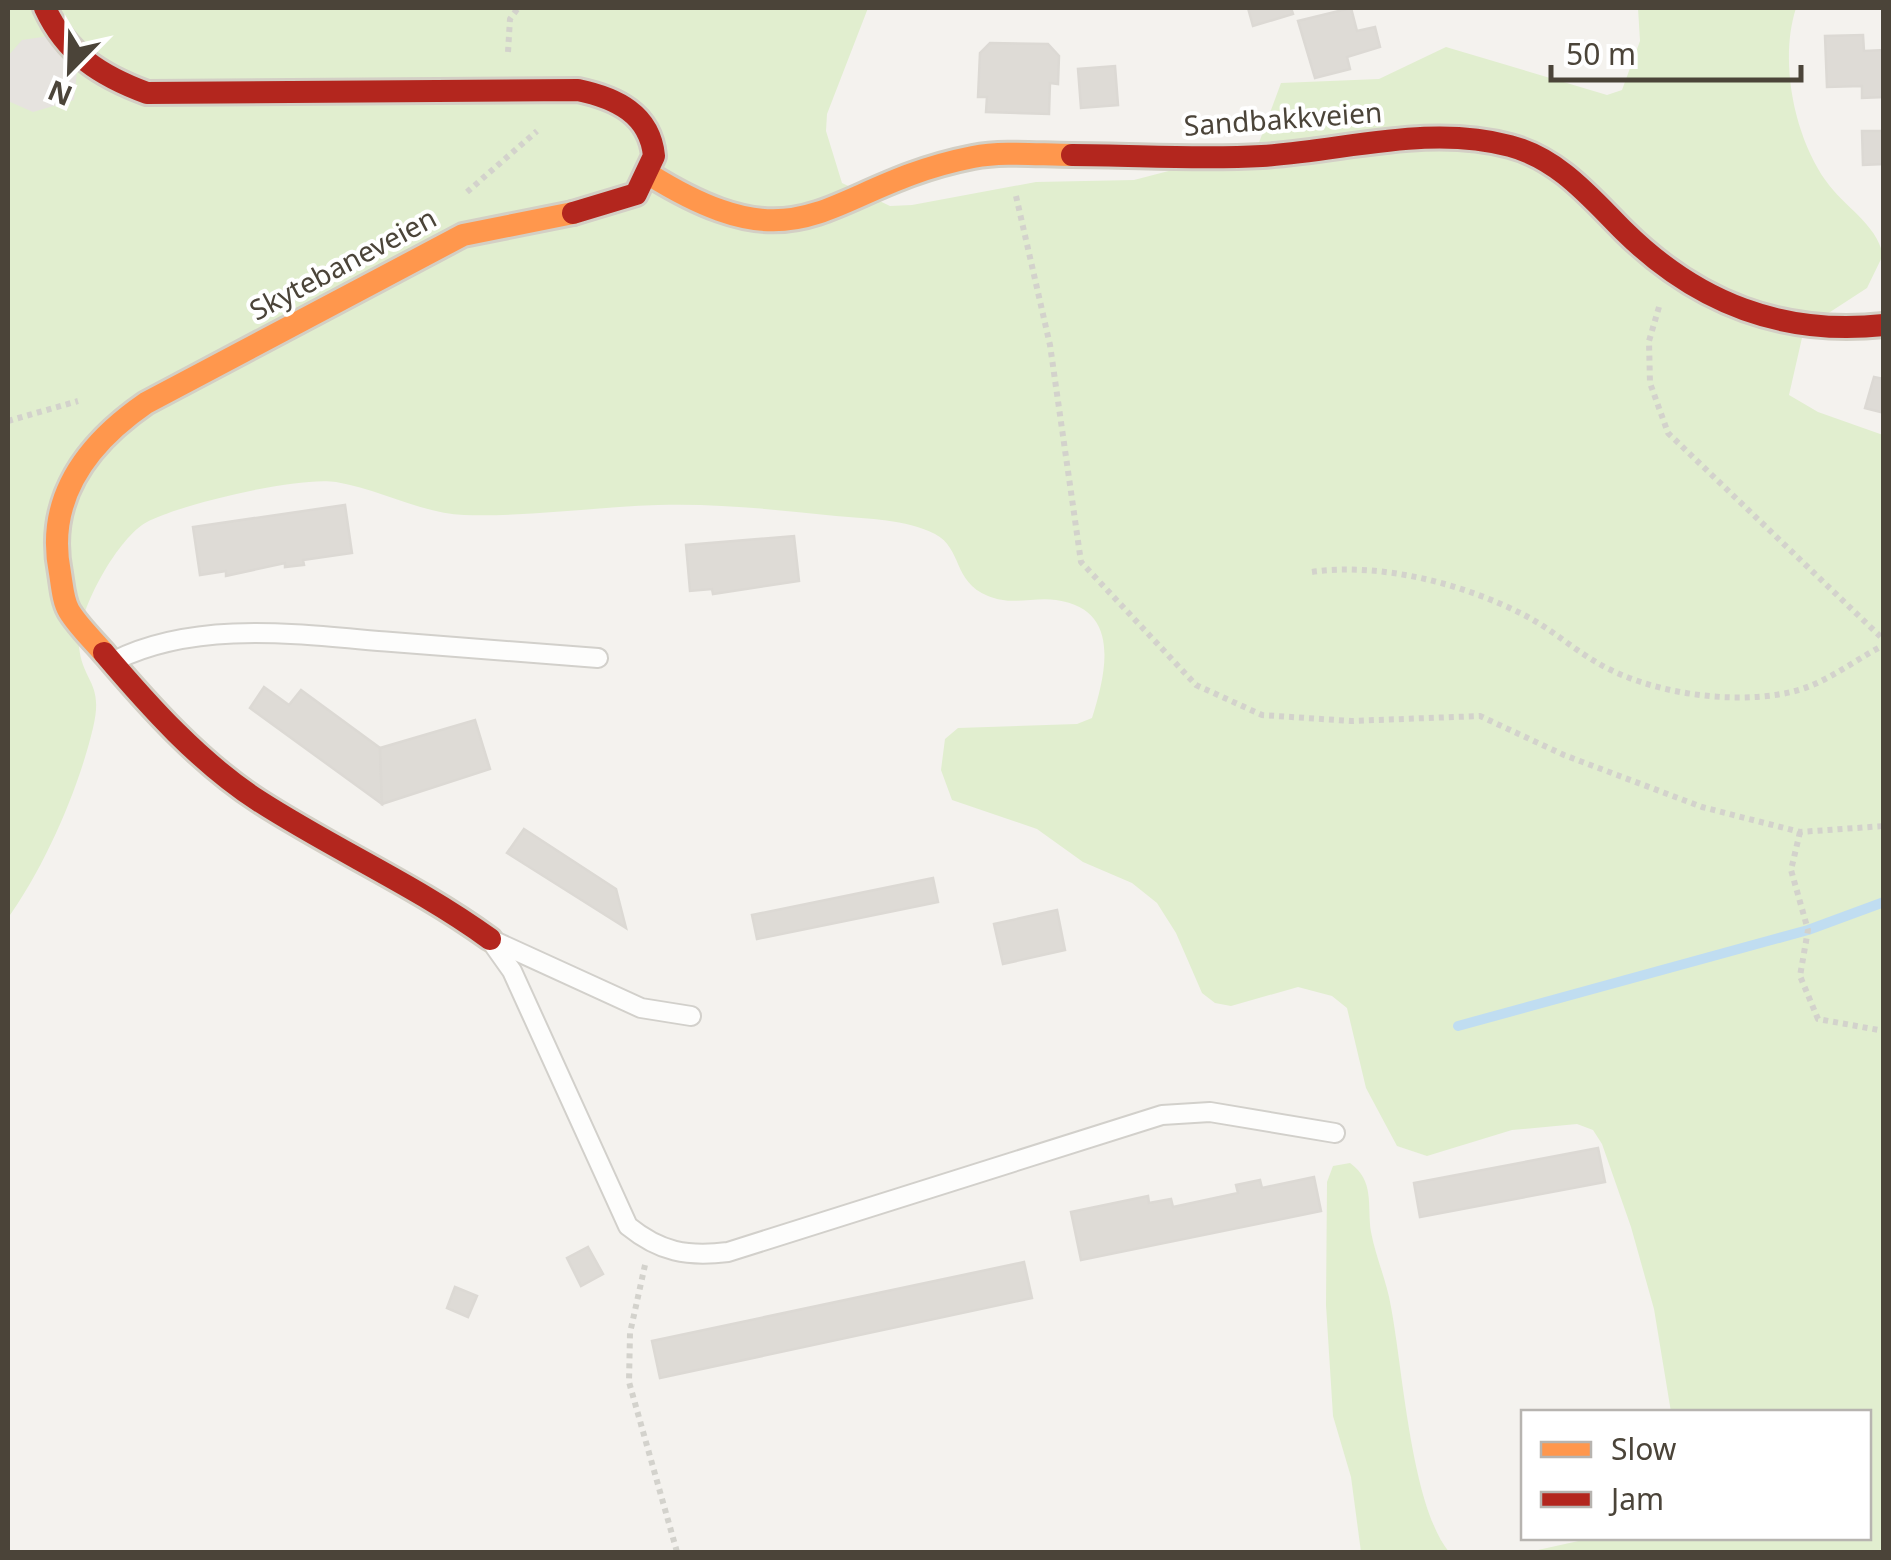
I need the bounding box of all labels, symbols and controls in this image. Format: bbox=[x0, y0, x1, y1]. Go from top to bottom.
north arrow bbox=[20, 20, 120, 120]
scale bar bbox=[1551, 20, 1801, 82]
text: 50 m bbox=[1566, 33, 1636, 74]
text: N bbox=[42, 72, 78, 116]
street label: Sandbakkveien bbox=[1182, 92, 1383, 144]
street label: Skytebaneveien bbox=[243, 198, 443, 328]
legend bbox=[1521, 1410, 1871, 1540]
text: Slow bbox=[1611, 1428, 1677, 1469]
text: Jam bbox=[1608, 1478, 1664, 1519]

